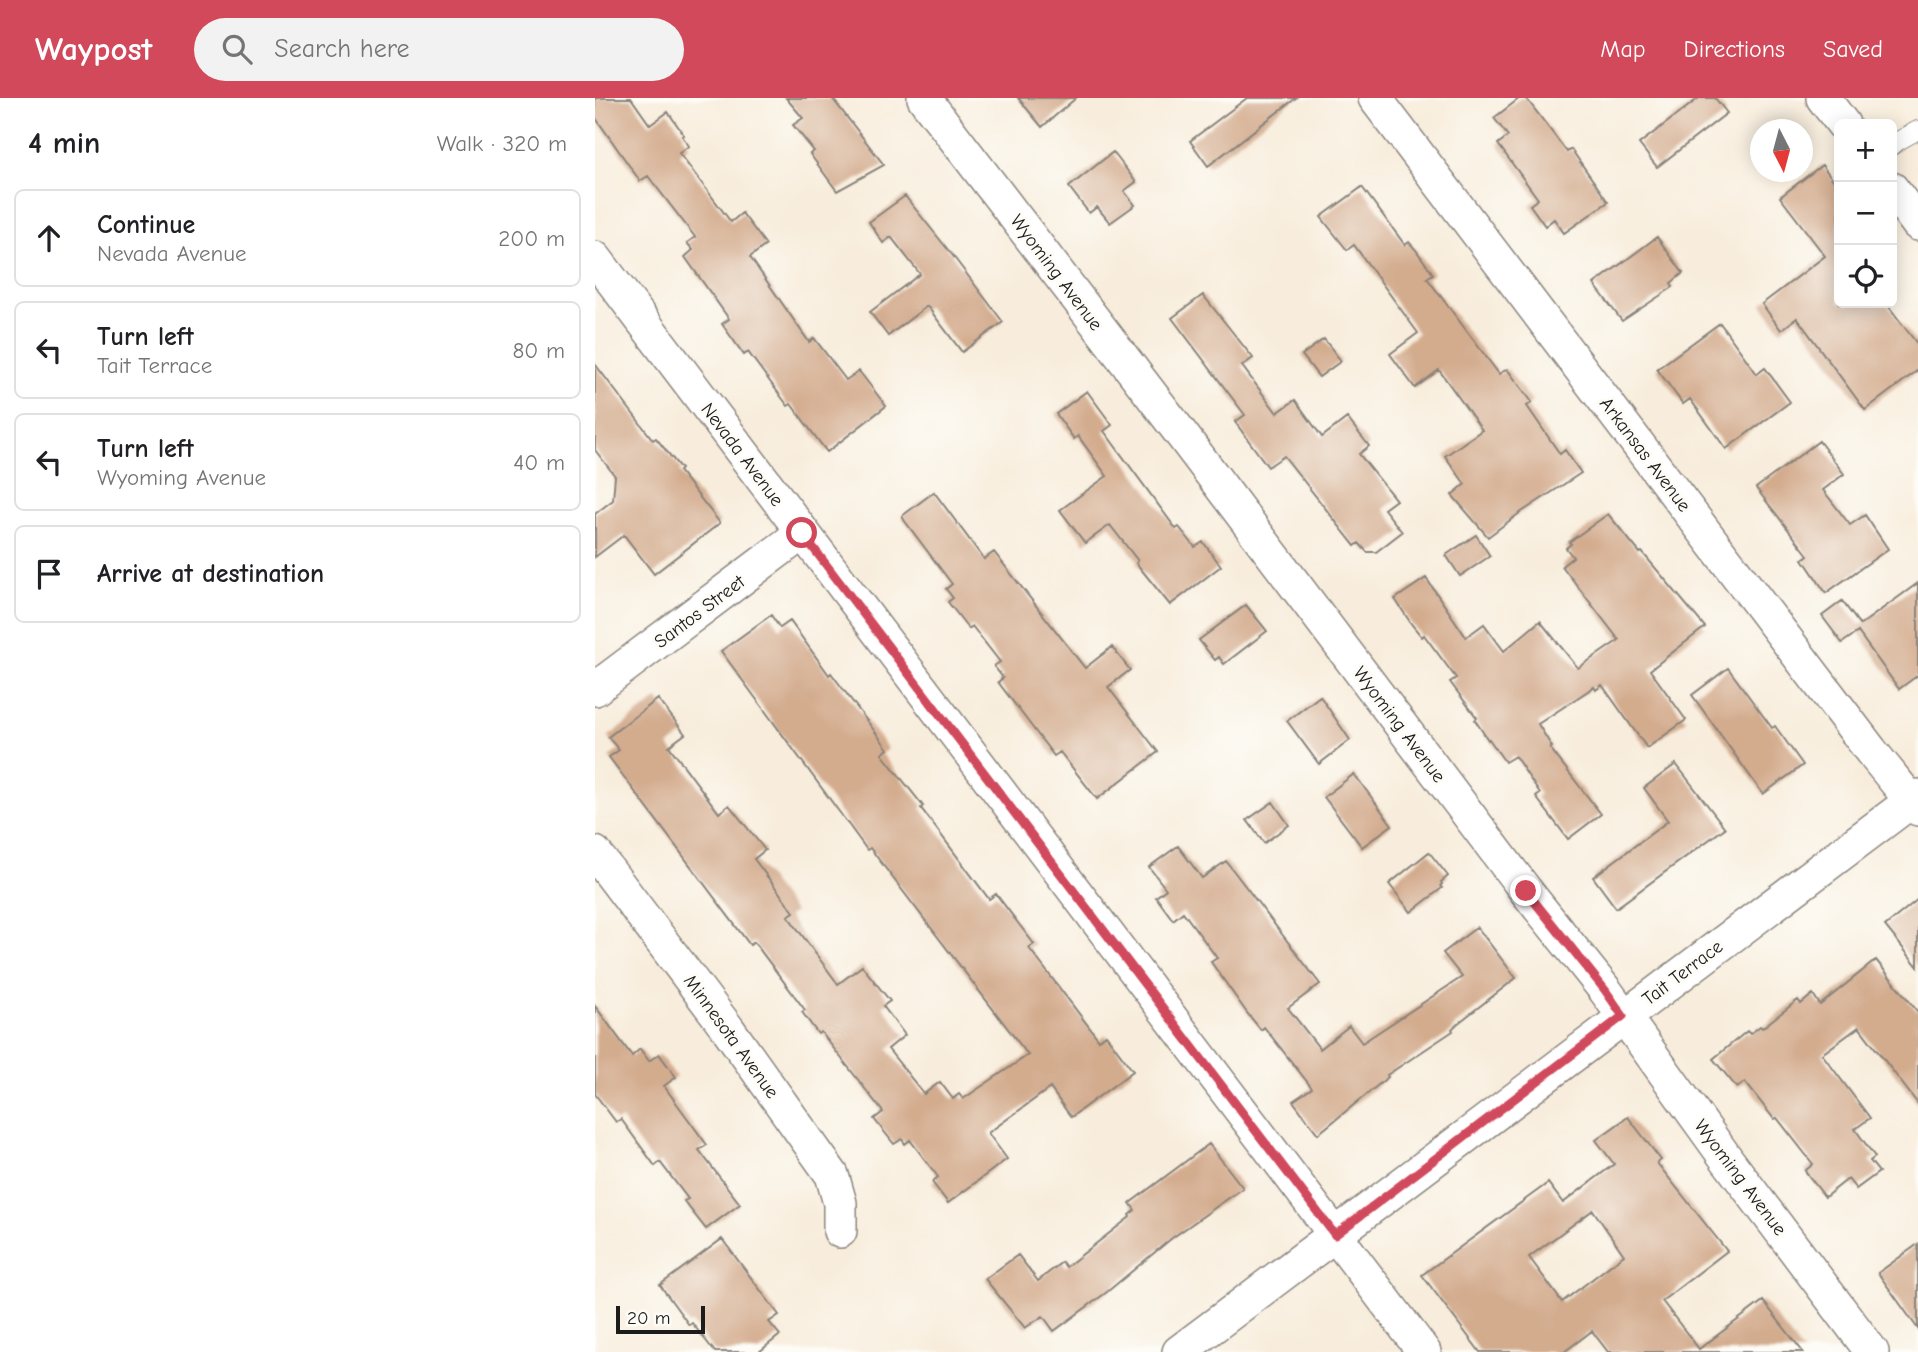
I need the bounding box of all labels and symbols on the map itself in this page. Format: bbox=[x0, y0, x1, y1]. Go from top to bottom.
north arrow bbox=[1750, 119, 1813, 182]
street label: Wyoming Avenue bbox=[1005, 210, 1107, 335]
street label: Arkansas Avenue bbox=[1595, 393, 1695, 516]
street label: Nevada Avenue bbox=[696, 399, 788, 511]
route start bbox=[786, 517, 817, 548]
street label: Santos Street bbox=[650, 570, 750, 653]
street label: Wyoming Avenue bbox=[1348, 662, 1450, 787]
route end bbox=[1510, 875, 1541, 906]
street label: Tait Terrace bbox=[1638, 935, 1727, 1010]
street label: Minnesota Avenue bbox=[679, 971, 783, 1103]
street label: Wyoming Avenue bbox=[1689, 1115, 1791, 1240]
scale bar bbox=[616, 1303, 705, 1335]

